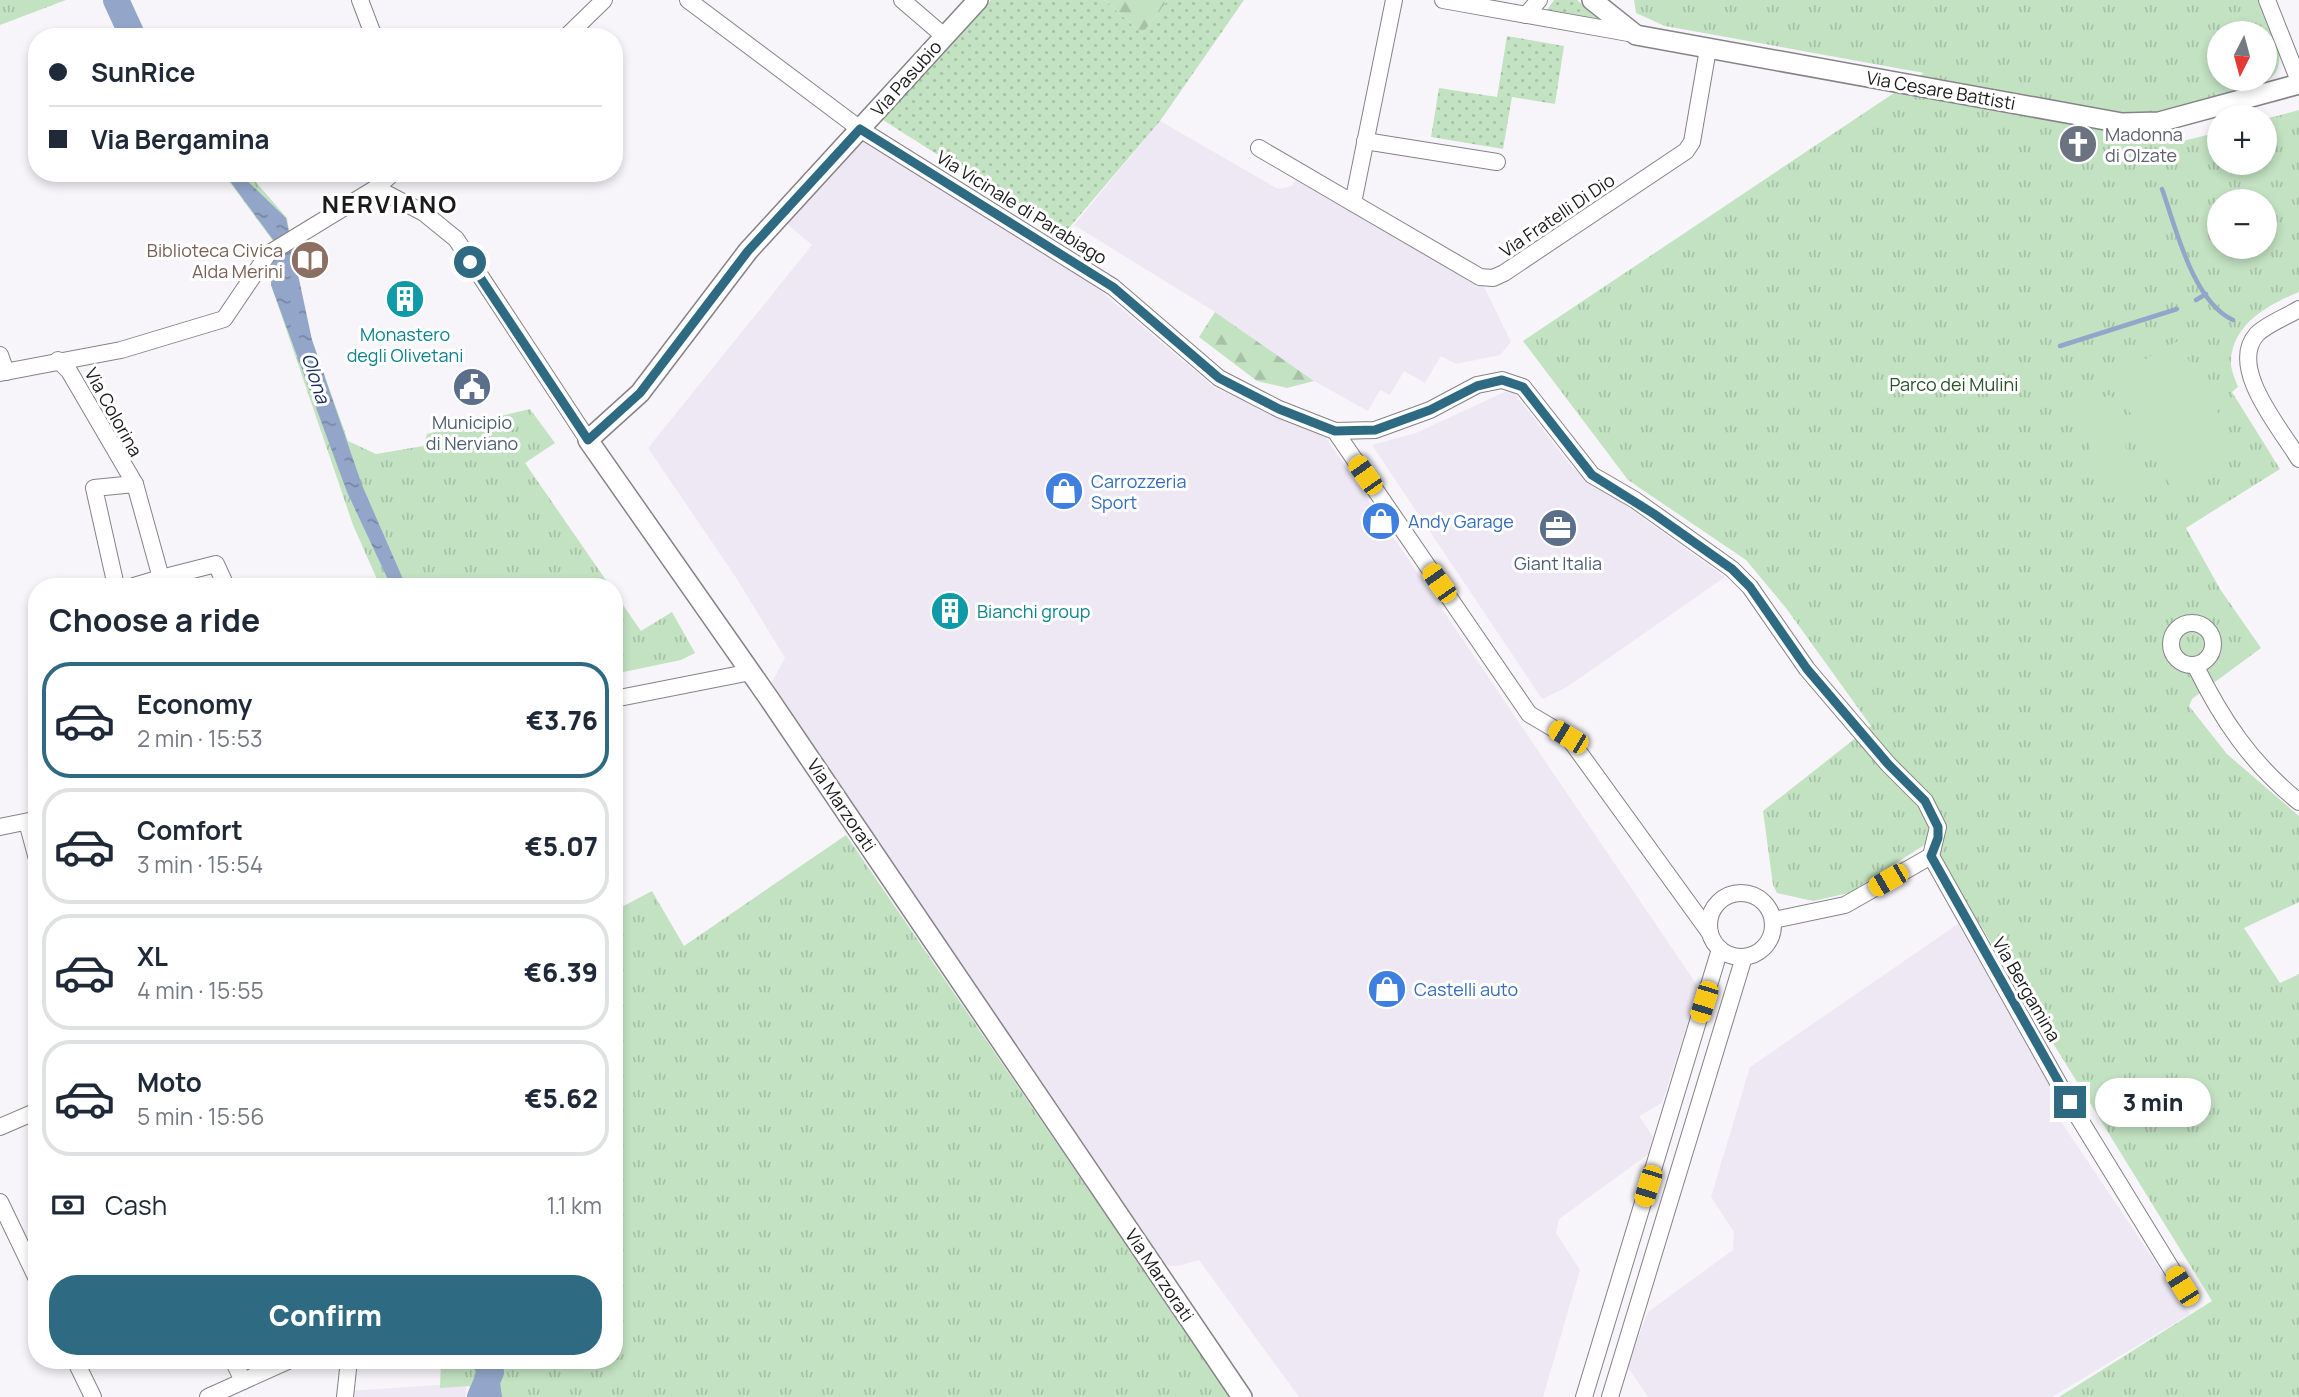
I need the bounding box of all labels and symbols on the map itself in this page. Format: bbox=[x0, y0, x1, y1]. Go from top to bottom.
north arrow bbox=[2207, 21, 2277, 91]
street label: Via Pasubio bbox=[865, 35, 947, 121]
street label: Via Cesare Battisti bbox=[1865, 65, 2017, 115]
place label: Madonna di Olzate bbox=[2105, 122, 2183, 167]
church icon: Madonna di Olzate bbox=[2057, 123, 2099, 165]
street label: Via Vicinale di Parabiago bbox=[932, 145, 1112, 269]
street label: Via Fratelli Di Dio bbox=[1495, 168, 1619, 262]
district label: NERVIANO bbox=[322, 187, 458, 220]
place label: Biblioteca Civica Alda Merini bbox=[147, 238, 283, 283]
library icon: Biblioteca Civica Alda Merini bbox=[289, 239, 331, 281]
route start bbox=[454, 246, 486, 278]
building icon: Monastero degli Olivetani bbox=[384, 278, 426, 320]
place label: Monastero degli Olivetani bbox=[347, 322, 463, 367]
water label: Olona bbox=[296, 350, 337, 408]
street label: Via Colorina bbox=[80, 363, 148, 461]
public building icon: Municipio di Nerviano bbox=[451, 366, 493, 408]
park label: Parco dei Mulini bbox=[1890, 372, 2018, 396]
place label: Municipio di Nerviano bbox=[426, 410, 518, 455]
car bbox=[1345, 452, 1386, 498]
place label: Carrozzeria Sport bbox=[1091, 469, 1187, 514]
shop icon: Carrozzeria Sport bbox=[1043, 470, 1085, 512]
shop icon: Andy Garage bbox=[1360, 500, 1402, 542]
office icon: Giant Italia bbox=[1537, 507, 1579, 549]
place label: Andy Garage bbox=[1408, 509, 1514, 533]
place label: Giant Italia bbox=[1514, 551, 1602, 575]
car bbox=[1419, 560, 1460, 606]
building icon: Bianchi group bbox=[929, 590, 971, 632]
place label: Bianchi group bbox=[977, 599, 1090, 623]
car bbox=[1545, 717, 1592, 757]
street label: Via Marzorati bbox=[802, 754, 882, 856]
car bbox=[1865, 860, 1912, 900]
street label: Via Bergamina bbox=[1987, 932, 2067, 1046]
shop icon: Castelli auto bbox=[1366, 968, 1408, 1010]
place label: Castelli auto bbox=[1414, 977, 1518, 1001]
car bbox=[1688, 979, 1721, 1025]
callout: 3 min bbox=[2094, 1078, 2210, 1126]
route end bbox=[2054, 1086, 2086, 1118]
car bbox=[1632, 1163, 1665, 1209]
street label: Via Marzorati bbox=[1120, 1224, 1200, 1326]
car bbox=[2162, 1263, 2203, 1309]

